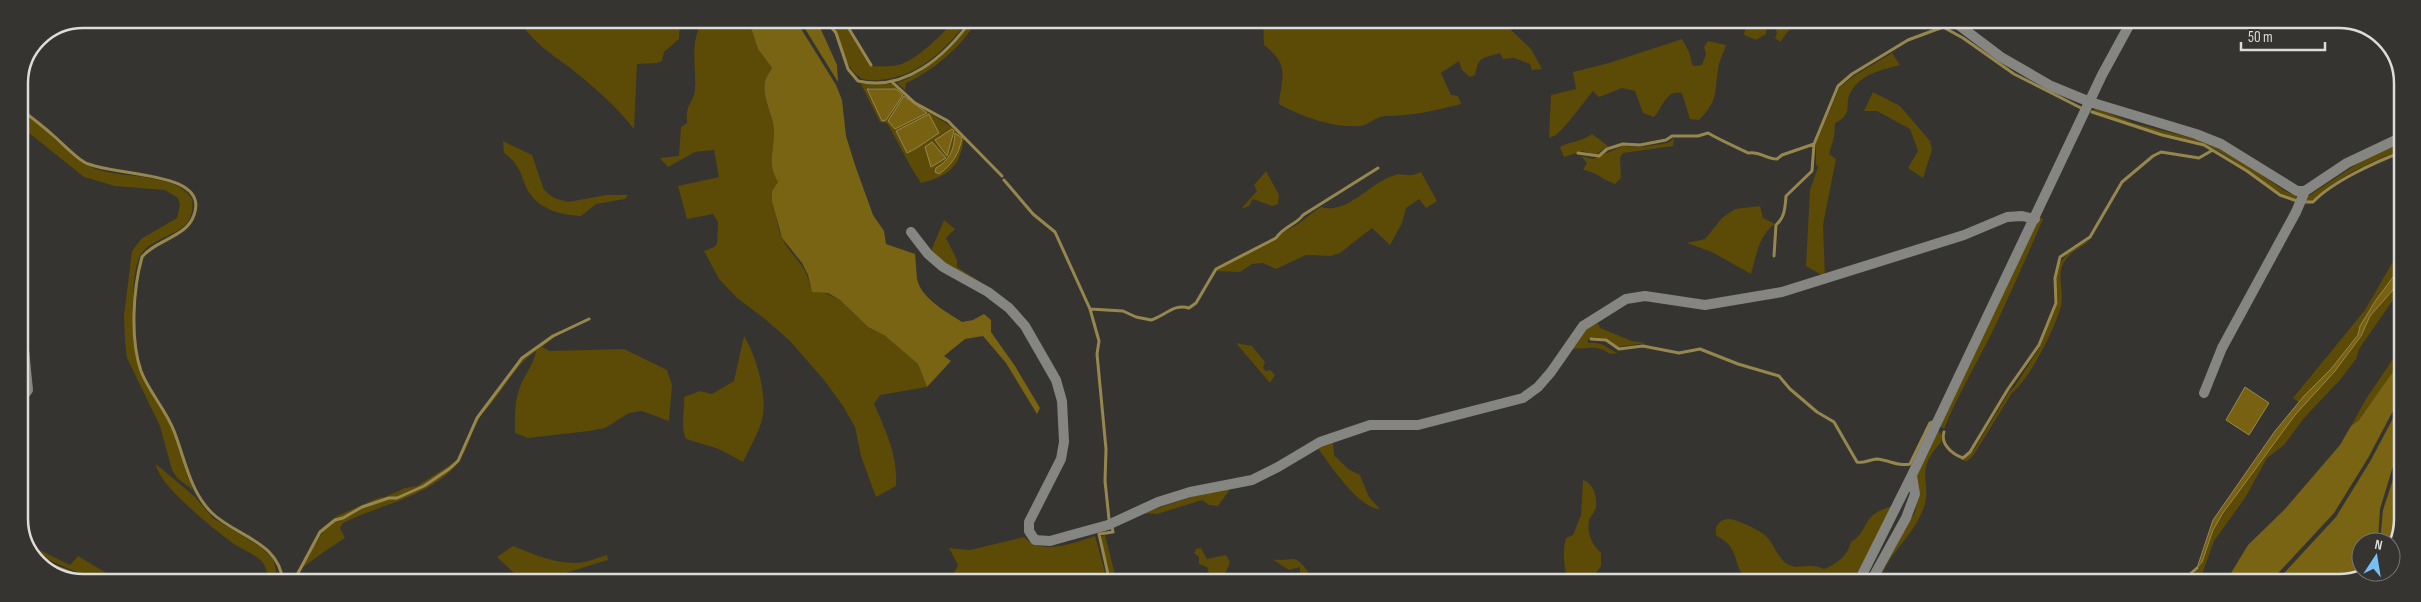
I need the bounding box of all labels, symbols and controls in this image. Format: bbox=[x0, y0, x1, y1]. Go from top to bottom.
scale bar bbox=[2241, 20, 2325, 52]
text: 50 m bbox=[2248, 28, 2273, 47]
north arrow bbox=[2351, 532, 2401, 582]
text: N bbox=[2373, 536, 2384, 554]

